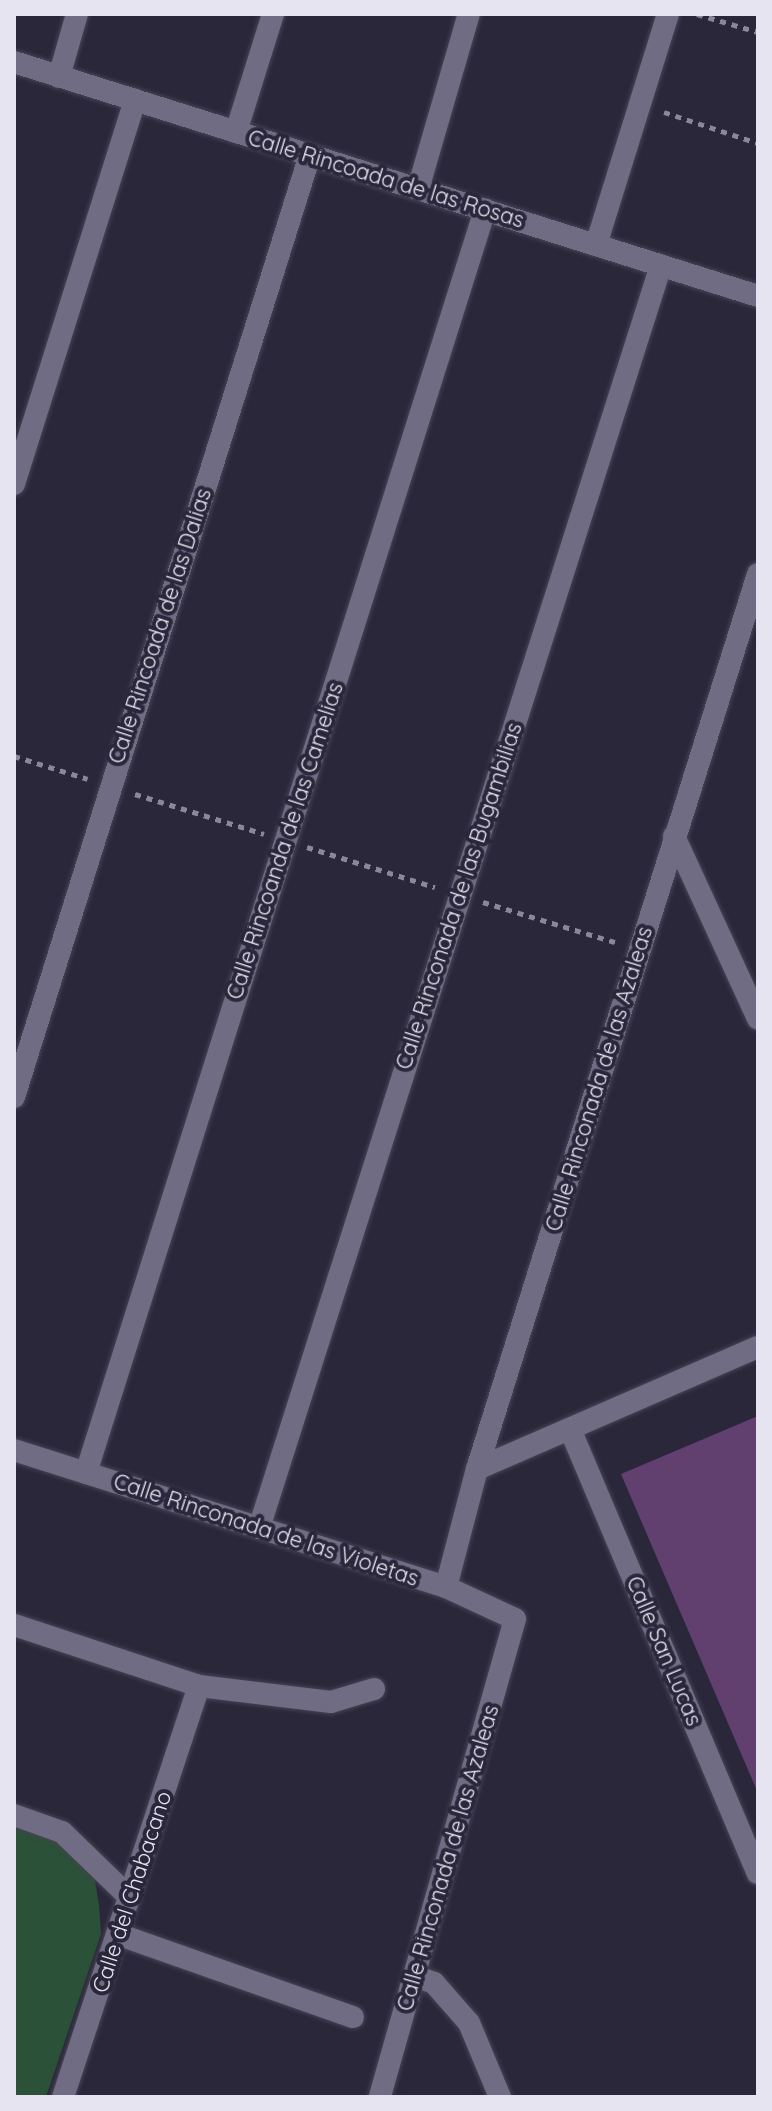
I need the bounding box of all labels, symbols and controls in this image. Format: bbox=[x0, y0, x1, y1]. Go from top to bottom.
street label: Calle Rincoada de las Rosas bbox=[245, 124, 527, 234]
street label: Calle Rincoada de las Dalias bbox=[103, 485, 217, 767]
street label: Calle Rincoanda de las Camelias bbox=[221, 679, 349, 1003]
street label: Calle Rinconada de las Bugambilias bbox=[390, 719, 528, 1073]
street label: Calle Rinconada de las Azaleas bbox=[540, 923, 658, 1235]
street label: Calle Rinconada de las Violetas bbox=[110, 1468, 422, 1592]
street label: Calle San Lucas bbox=[621, 1572, 707, 1730]
street label: Calle Rinconada de las Azaleas bbox=[392, 1702, 504, 2014]
street label: Calle del Chabacano bbox=[87, 1788, 177, 1996]

